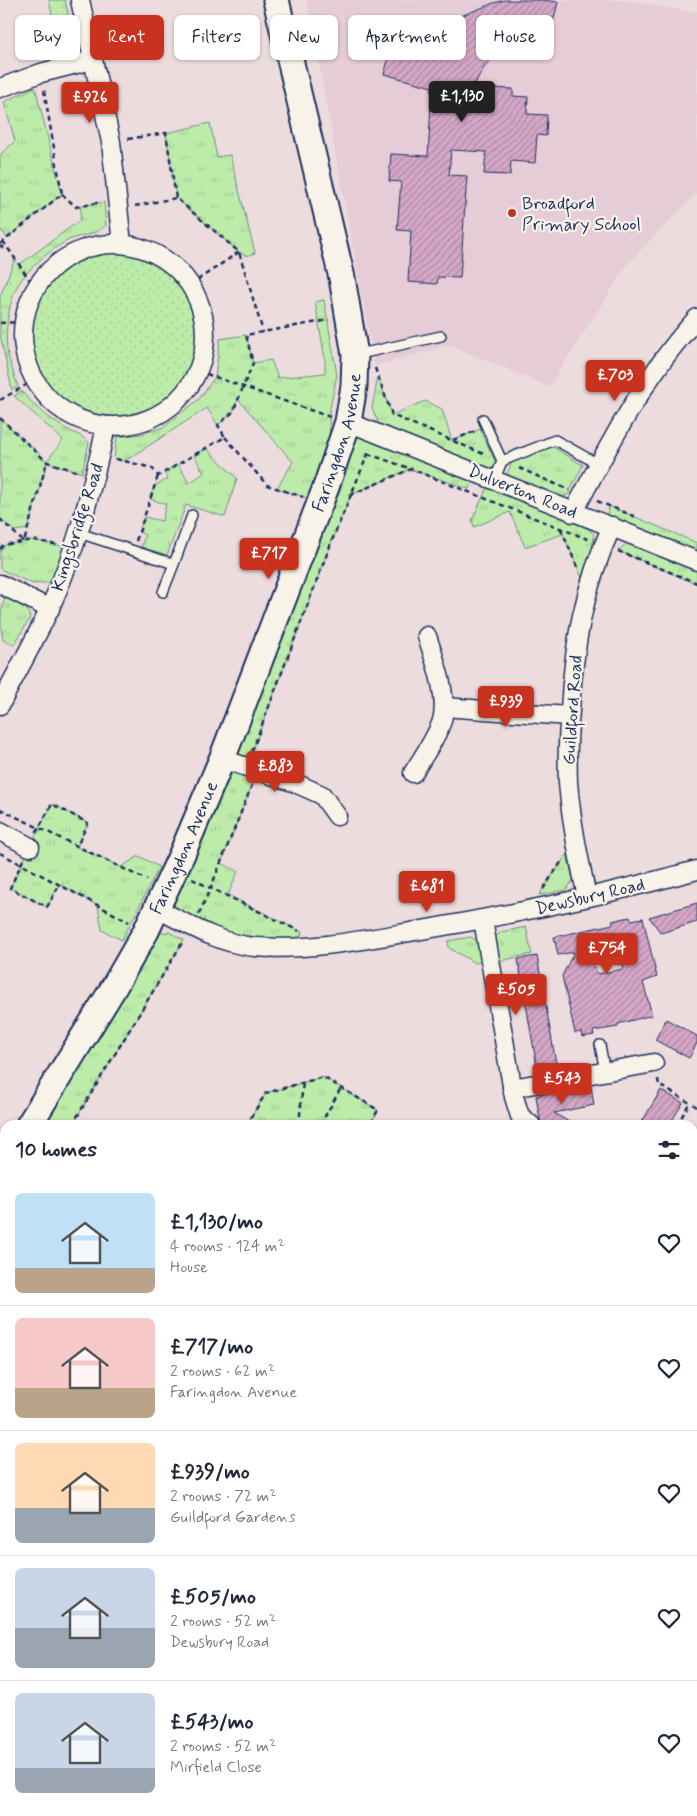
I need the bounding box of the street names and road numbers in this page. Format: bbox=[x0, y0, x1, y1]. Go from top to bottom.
street label: Faringdon Avenue bbox=[307, 373, 367, 515]
street label: Dulverton Road bbox=[464, 459, 581, 525]
street label: Kingsbridge Road bbox=[46, 460, 112, 595]
street label: Guildford Road bbox=[557, 654, 591, 766]
street label: Faringdon Avenue bbox=[144, 778, 224, 919]
street label: Dewsbury Road bbox=[533, 873, 647, 921]

